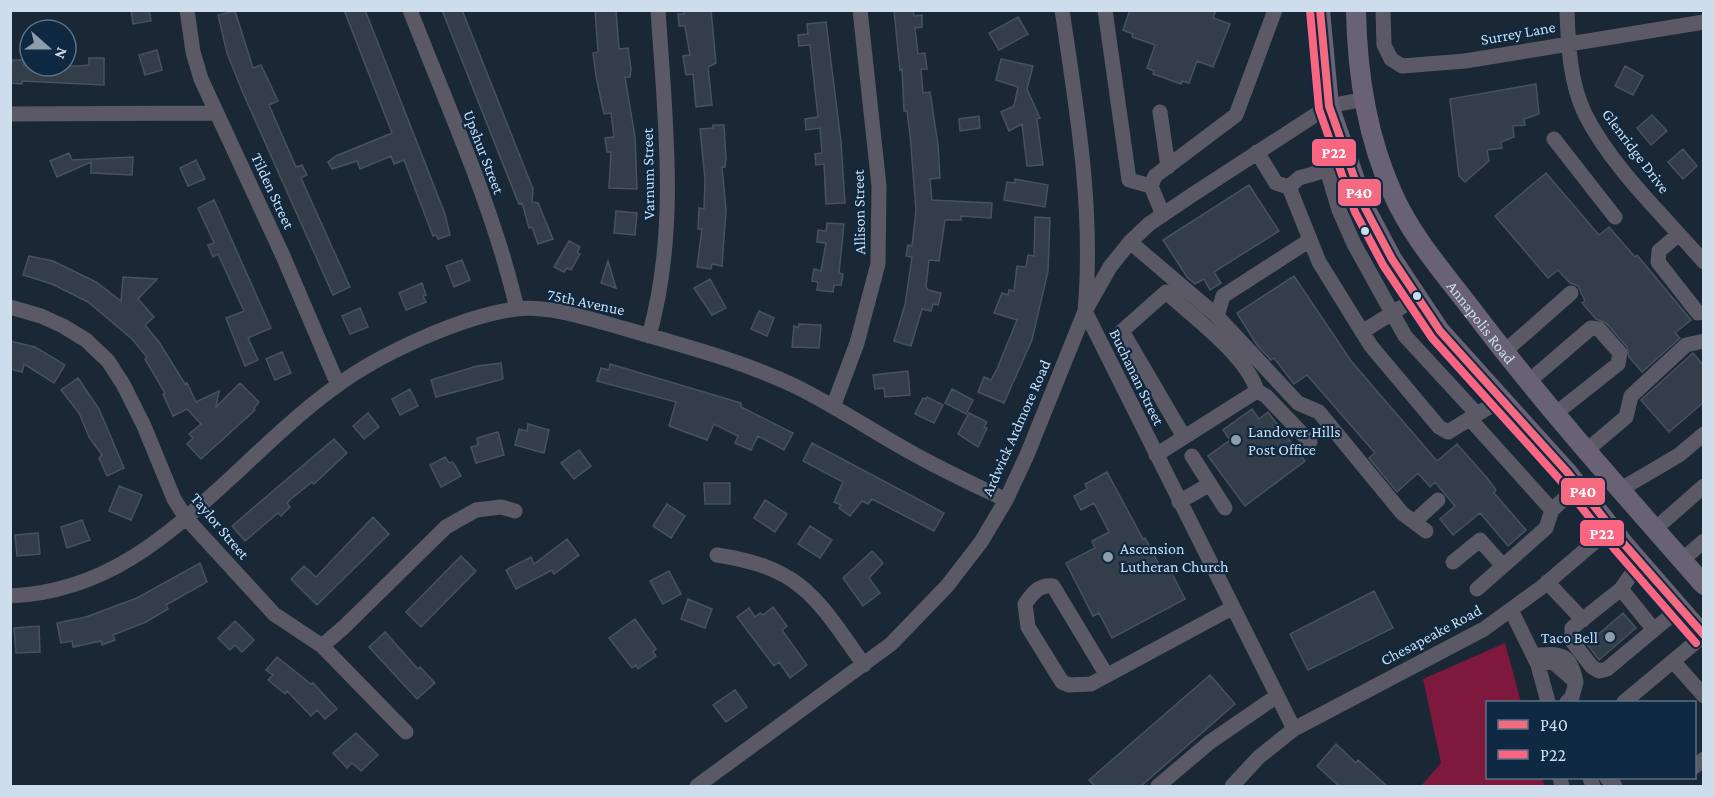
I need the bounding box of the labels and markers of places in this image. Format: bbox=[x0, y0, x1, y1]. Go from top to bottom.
unlabelled marker bbox=[1359, 225, 1371, 237]
unlabelled marker bbox=[1411, 290, 1423, 302]
place label: Landover Hills Post Office bbox=[1248, 423, 1341, 458]
marker: Landover Hills Post Office bbox=[1229, 433, 1243, 447]
place label: Ascension Lutheran Church bbox=[1120, 540, 1229, 575]
marker: Ascension Lutheran Church bbox=[1101, 550, 1115, 564]
place label: Taco Bell bbox=[1541, 629, 1598, 646]
marker: Taco Bell bbox=[1603, 630, 1617, 644]

